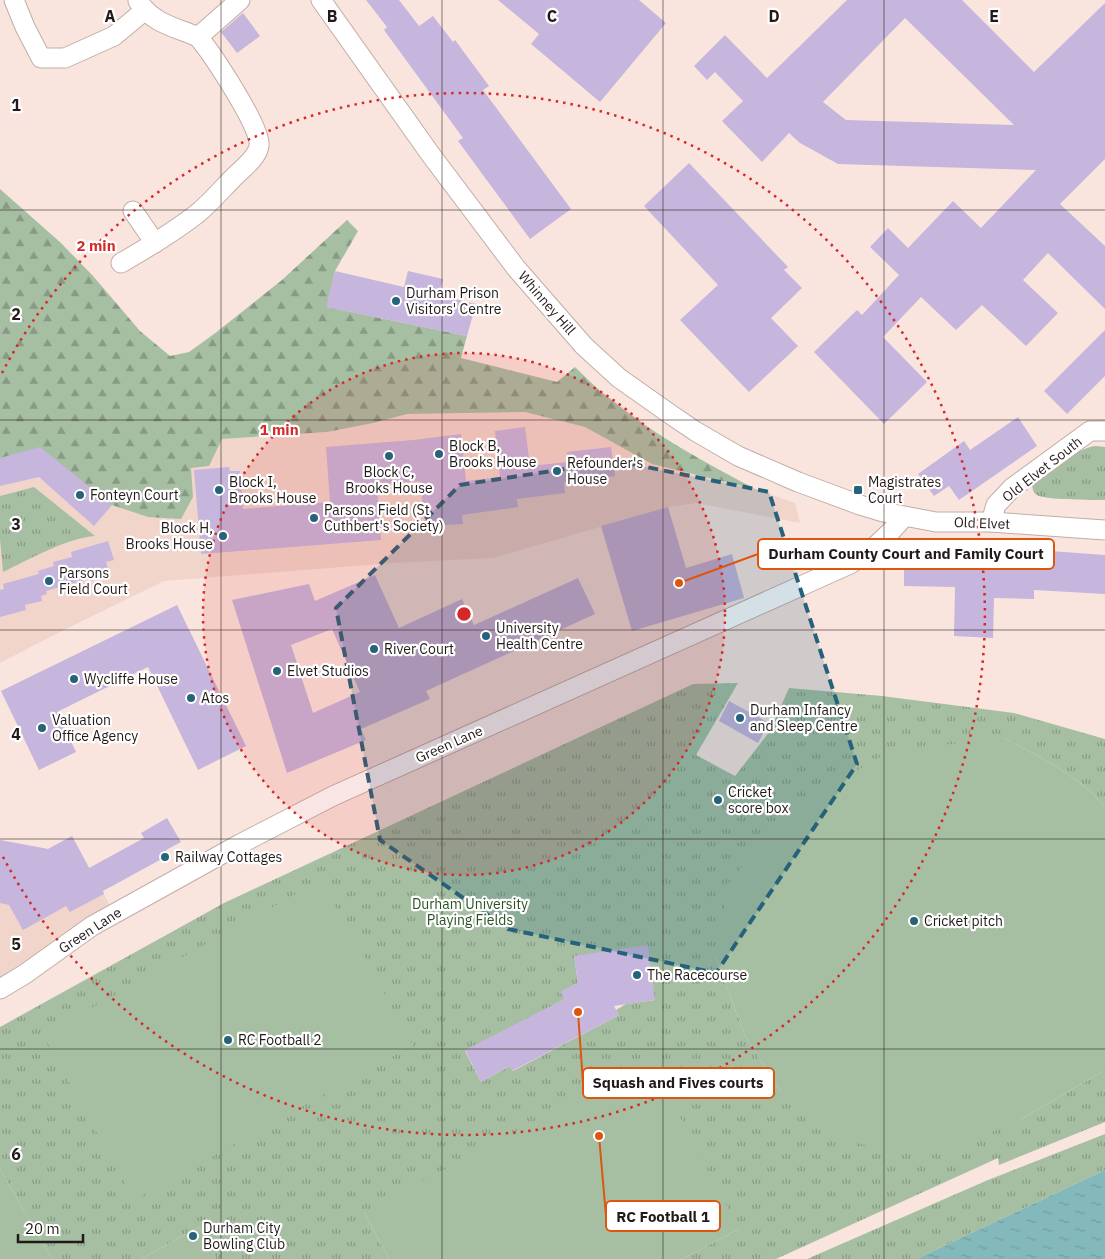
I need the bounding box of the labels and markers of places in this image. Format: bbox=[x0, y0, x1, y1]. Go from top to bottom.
place label: Durham Prison Visitors' Centre bbox=[406, 284, 502, 318]
marker: Durham Prison Visitors' Centre bbox=[390, 295, 402, 307]
place label: Block B, Brooks House bbox=[449, 437, 537, 471]
marker: Block B, Brooks House bbox=[433, 448, 445, 460]
marker: Block C, Brooks House bbox=[383, 450, 395, 462]
place label: Refounder's House bbox=[567, 454, 643, 488]
place label: Block C, Brooks House bbox=[345, 463, 433, 497]
marker: Refounder's House bbox=[551, 465, 563, 477]
place label: Block I, Brooks House bbox=[229, 473, 317, 507]
place label: Magistrates Court bbox=[868, 473, 941, 507]
marker: Block I, Brooks House bbox=[213, 484, 225, 496]
marker: Magistrates Court bbox=[852, 484, 864, 496]
place label: Fonteyn Court bbox=[90, 486, 179, 504]
marker: Fonteyn Court bbox=[74, 489, 86, 501]
place label: Parsons Field (St Cuthbert's Society) bbox=[324, 501, 444, 535]
marker: Parsons Field (St Cuthbert's Society) bbox=[308, 512, 320, 524]
place label: Block H, Brooks House bbox=[126, 519, 213, 553]
marker: Block H, Brooks House bbox=[217, 530, 229, 542]
callout: Durham County Court and Family Court bbox=[758, 539, 1054, 569]
place label: Parsons Field Court bbox=[59, 564, 128, 598]
marker: Parsons Field Court bbox=[43, 575, 55, 587]
centre of rings bbox=[455, 605, 473, 623]
place label: University Health Centre bbox=[496, 619, 583, 653]
marker: University Health Centre bbox=[480, 630, 492, 642]
place label: River Court bbox=[384, 640, 454, 658]
marker: River Court bbox=[368, 643, 380, 655]
place label: Elvet Studios bbox=[287, 662, 369, 680]
marker: Elvet Studios bbox=[271, 665, 283, 677]
place label: Wycliffe House bbox=[84, 670, 178, 688]
marker: Wycliffe House bbox=[68, 673, 80, 685]
place label: Atos bbox=[201, 689, 230, 707]
marker: Atos bbox=[185, 692, 197, 704]
place label: Durham Infancy and Sleep Centre bbox=[750, 701, 858, 735]
place label: Valuation Office Agency bbox=[52, 711, 138, 745]
marker: Durham Infancy and Sleep Centre bbox=[734, 712, 746, 724]
marker: Valuation Office Agency bbox=[36, 722, 48, 734]
place label: Cricket score box bbox=[728, 783, 789, 817]
marker: Cricket score box bbox=[712, 794, 724, 806]
place label: Railway Cottages bbox=[175, 848, 283, 866]
marker: Railway Cottages bbox=[159, 851, 171, 863]
place label: Cricket pitch bbox=[924, 912, 1003, 930]
marker: Cricket pitch bbox=[908, 915, 920, 927]
place label: The Racecourse bbox=[647, 966, 748, 984]
marker: The Racecourse bbox=[631, 969, 643, 981]
place label: RC Football 2 bbox=[238, 1031, 322, 1049]
marker: RC Football 2 bbox=[222, 1034, 234, 1046]
callout: Squash and Fives courts bbox=[583, 1068, 774, 1098]
callout: RC Football 1 bbox=[606, 1201, 720, 1231]
place label: Durham City Bowling Club bbox=[203, 1219, 285, 1253]
marker: Durham City Bowling Club bbox=[187, 1230, 199, 1242]

